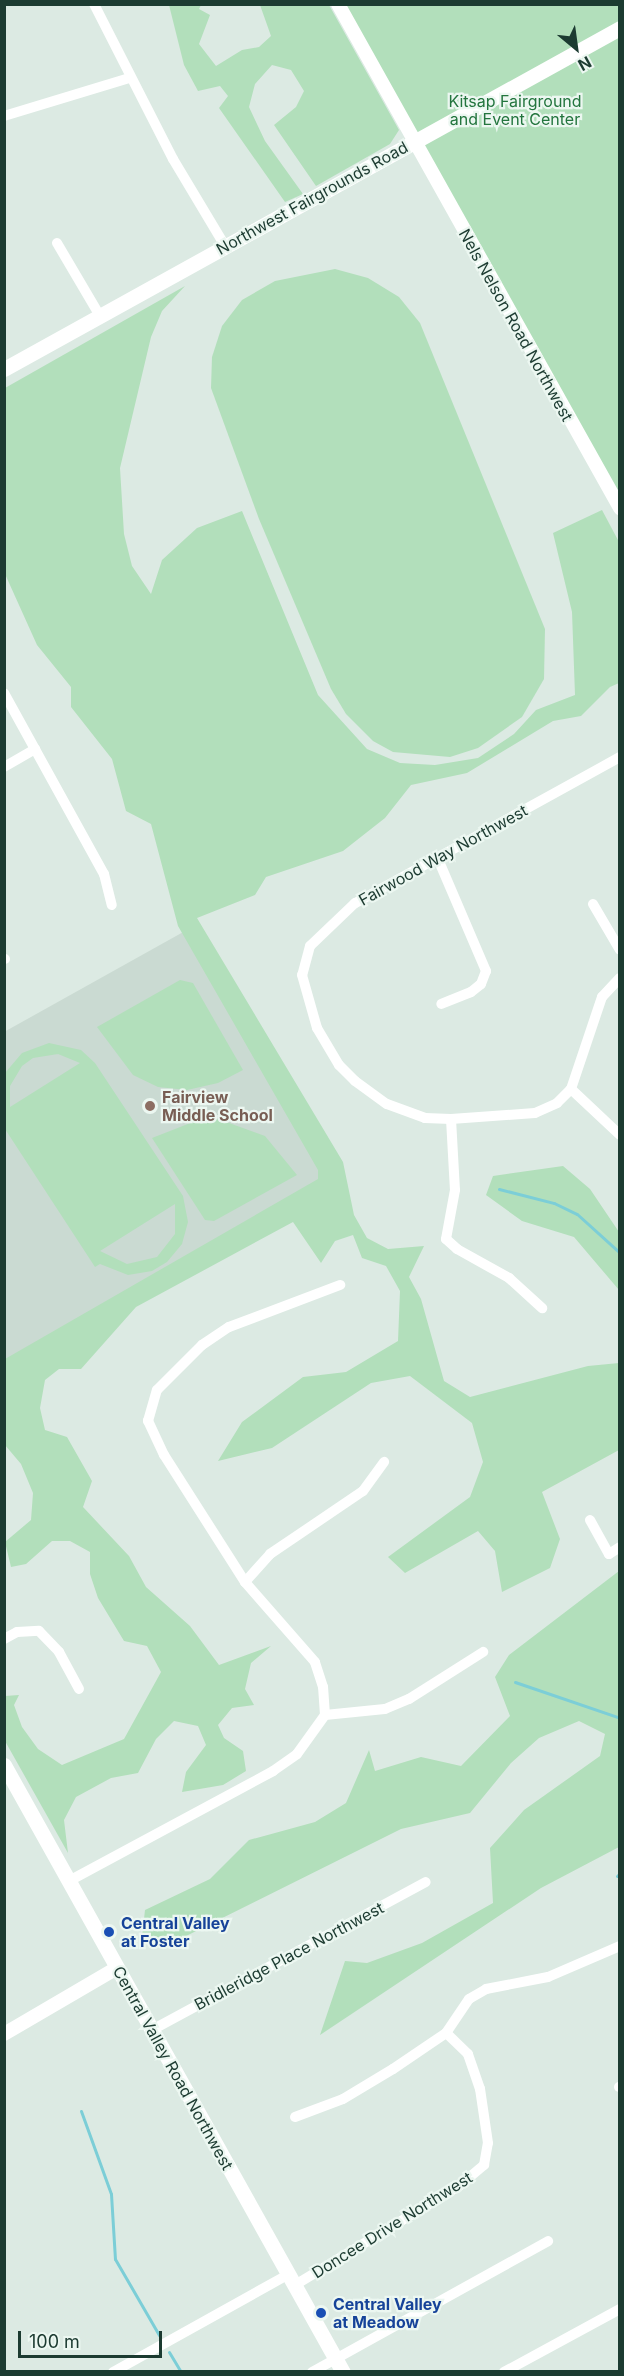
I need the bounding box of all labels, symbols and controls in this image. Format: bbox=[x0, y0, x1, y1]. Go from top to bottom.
north arrow bbox=[546, 18, 606, 78]
text: N bbox=[575, 52, 595, 75]
park label: Kitsap Fairground and Event Center bbox=[448, 91, 582, 129]
street label: Northwest Fairgrounds Road bbox=[213, 137, 411, 259]
street label: Nels Nelson Road Northwest bbox=[455, 225, 577, 425]
street label: Fairwood Way Northwest bbox=[355, 801, 531, 909]
place label: Fairview Middle School bbox=[162, 1087, 273, 1125]
marker: Fairview Middle School bbox=[143, 1099, 157, 1113]
street label: Bridleridge Place Northwest bbox=[191, 1898, 387, 2014]
place label: Central Valley at Foster bbox=[121, 1913, 230, 1951]
marker: Central Valley at Foster bbox=[102, 1925, 116, 1939]
street label: Central Valley Road Northwest bbox=[109, 1963, 237, 2173]
street label: Doncee Drive Northwest bbox=[308, 2168, 476, 2282]
place label: Central Valley at Meadow bbox=[333, 2294, 442, 2332]
marker: Central Valley at Meadow bbox=[314, 2306, 328, 2320]
scale bar bbox=[21, 2319, 165, 2357]
text: 100 m bbox=[29, 2331, 80, 2352]

